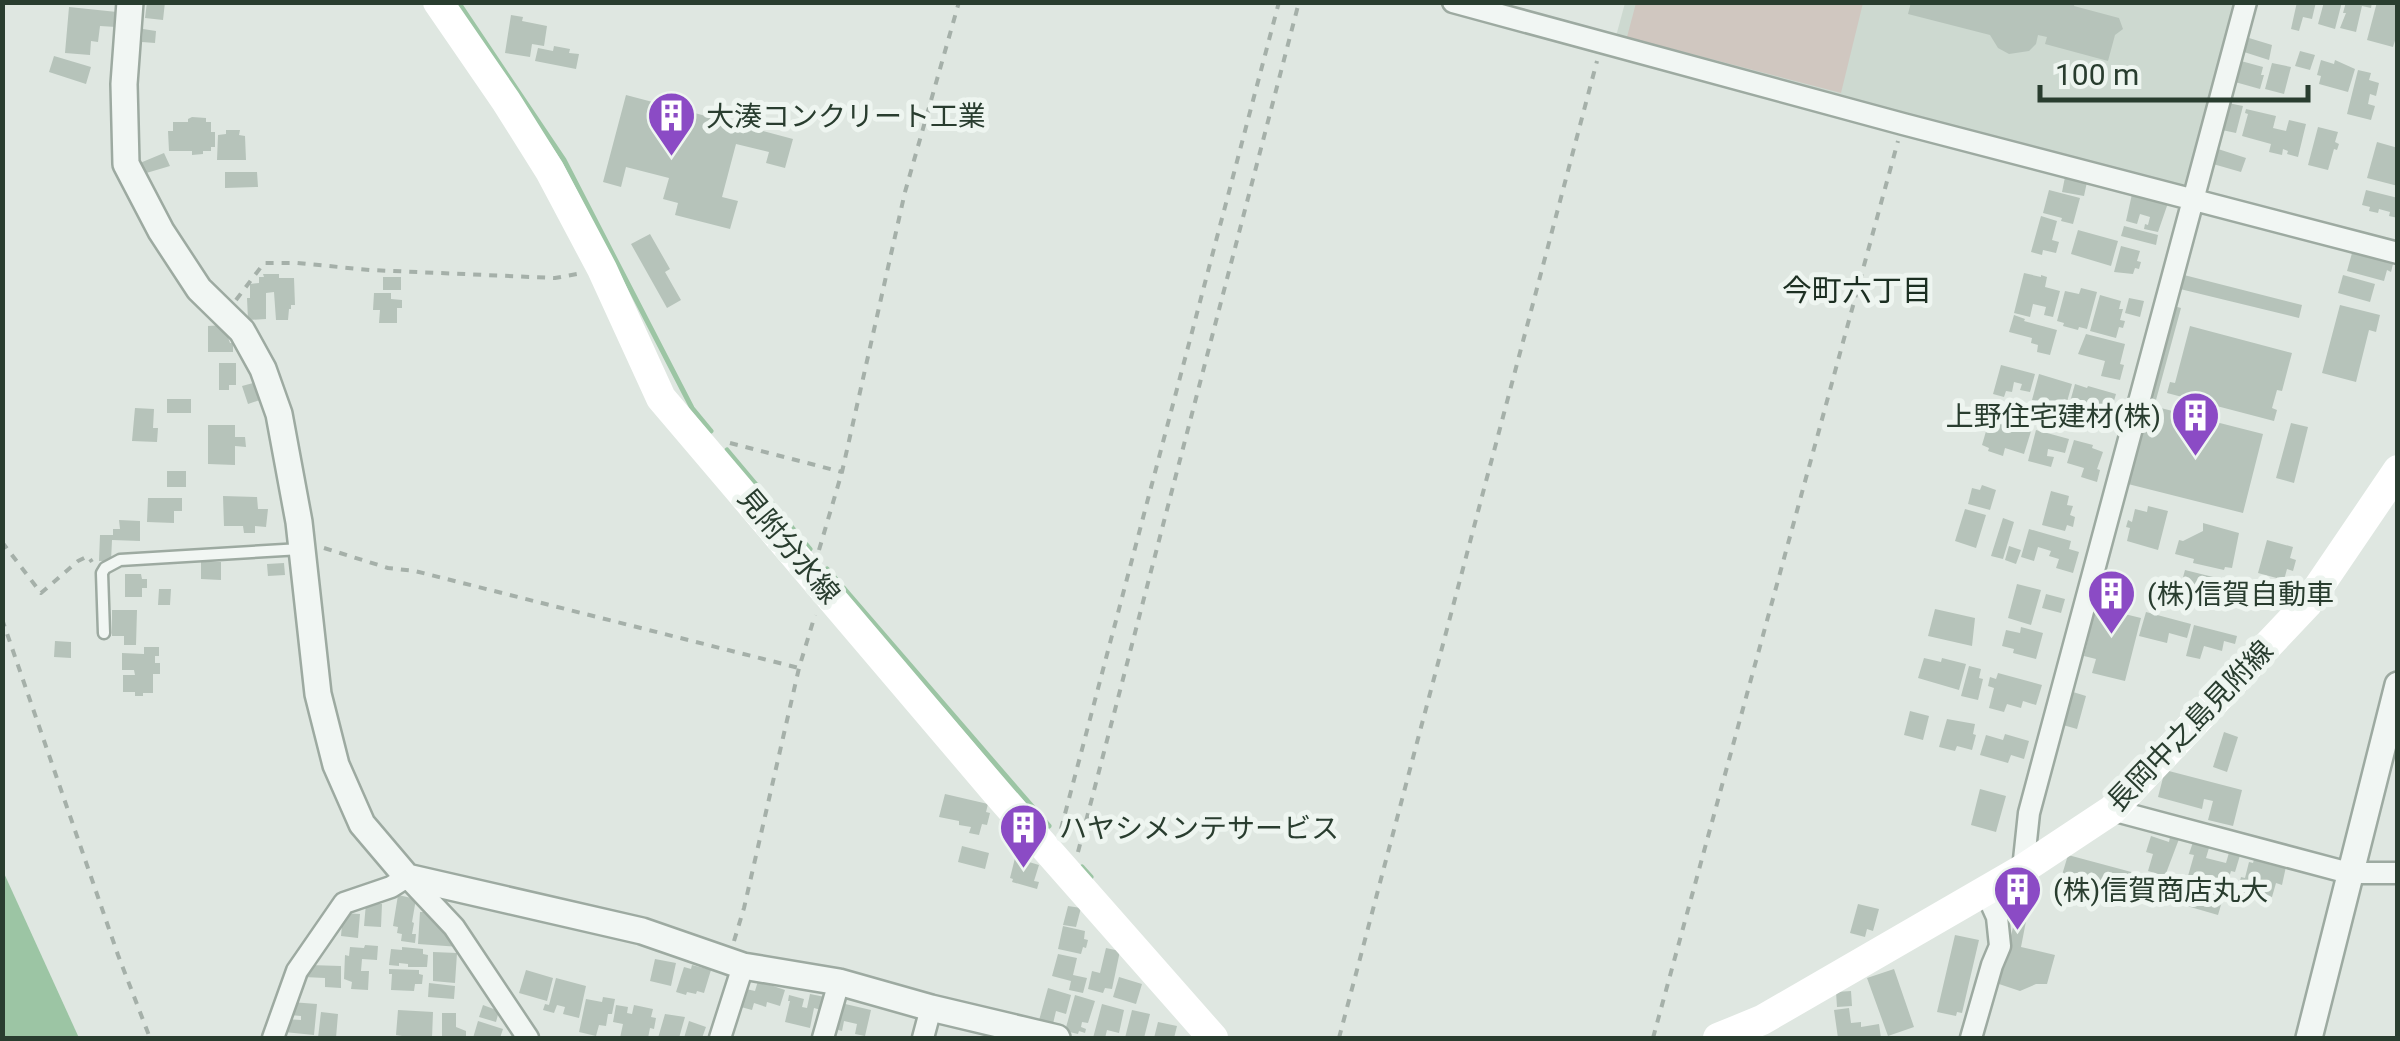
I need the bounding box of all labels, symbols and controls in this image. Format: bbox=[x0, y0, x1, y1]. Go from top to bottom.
scale bar bbox=[2040, 40, 2308, 102]
text: 100 m bbox=[2055, 57, 2139, 92]
building icon: 大湊コンクリート工業 bbox=[645, 90, 697, 158]
place label: 大湊コンクリート工業 bbox=[706, 100, 986, 133]
district label: 今町六丁目 bbox=[1782, 273, 1932, 308]
building icon: 上野住宅建材(株) bbox=[2170, 390, 2222, 458]
place label: 上野住宅建材(株) bbox=[1946, 400, 2161, 433]
street label: 見附分水線 bbox=[731, 482, 847, 610]
building icon: (株)信賀自動車 bbox=[2086, 568, 2138, 636]
place label: (株)信賀自動車 bbox=[2147, 578, 2334, 611]
street label: 長岡中之島見附線 bbox=[2100, 634, 2280, 818]
building icon: ハヤシメンテサービス bbox=[998, 802, 1050, 870]
place label: ハヤシメンテサービス bbox=[1059, 812, 1339, 845]
building icon: (株)信賀商店丸大 bbox=[1992, 864, 2044, 932]
place label: (株)信賀商店丸大 bbox=[2053, 874, 2268, 907]

